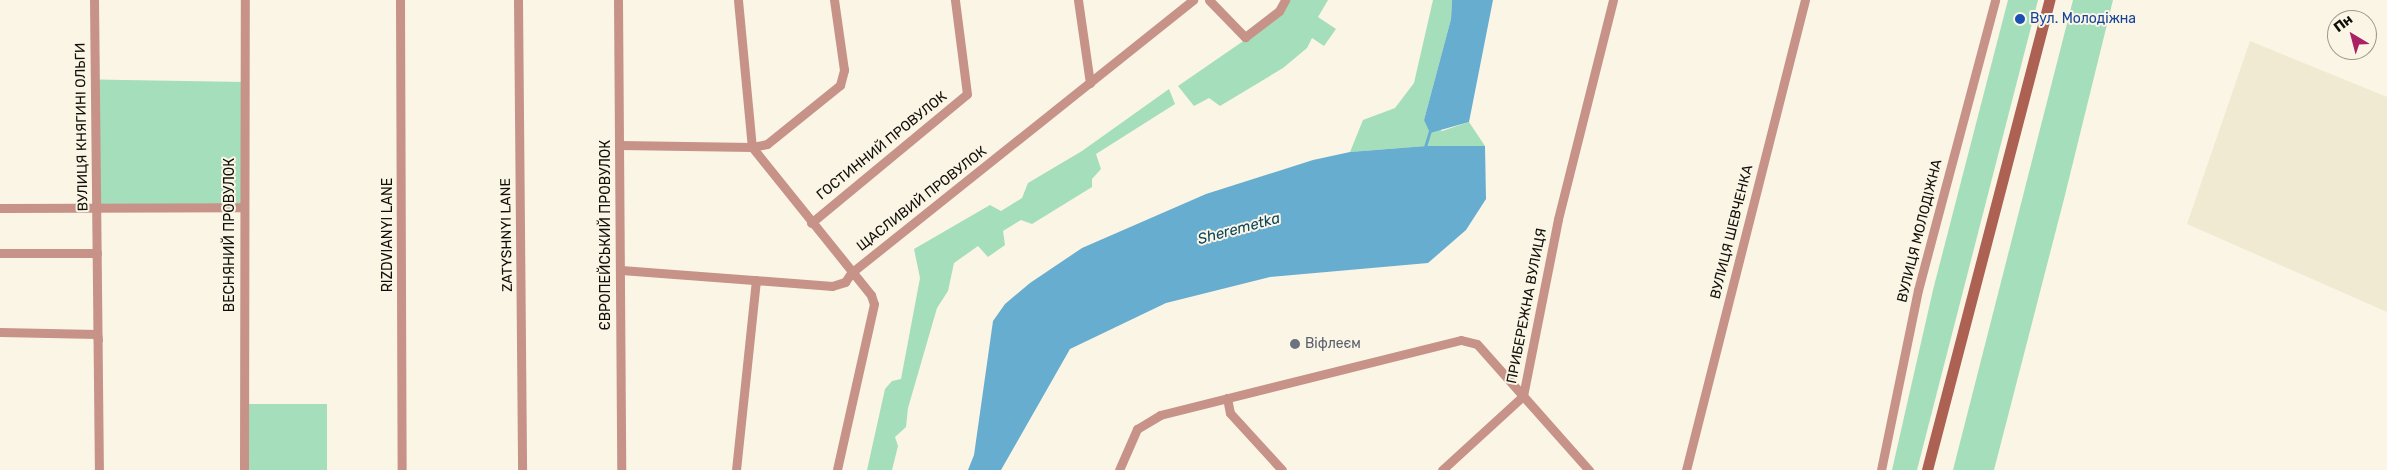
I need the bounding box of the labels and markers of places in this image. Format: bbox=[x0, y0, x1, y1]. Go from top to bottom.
place label: Вул. Молодіжна bbox=[2030, 11, 2136, 27]
marker: Вул. Молодіжна bbox=[2014, 13, 2026, 25]
place label: Віфлеєм bbox=[1305, 336, 1361, 352]
marker: Віфлеєм bbox=[1289, 338, 1301, 350]

